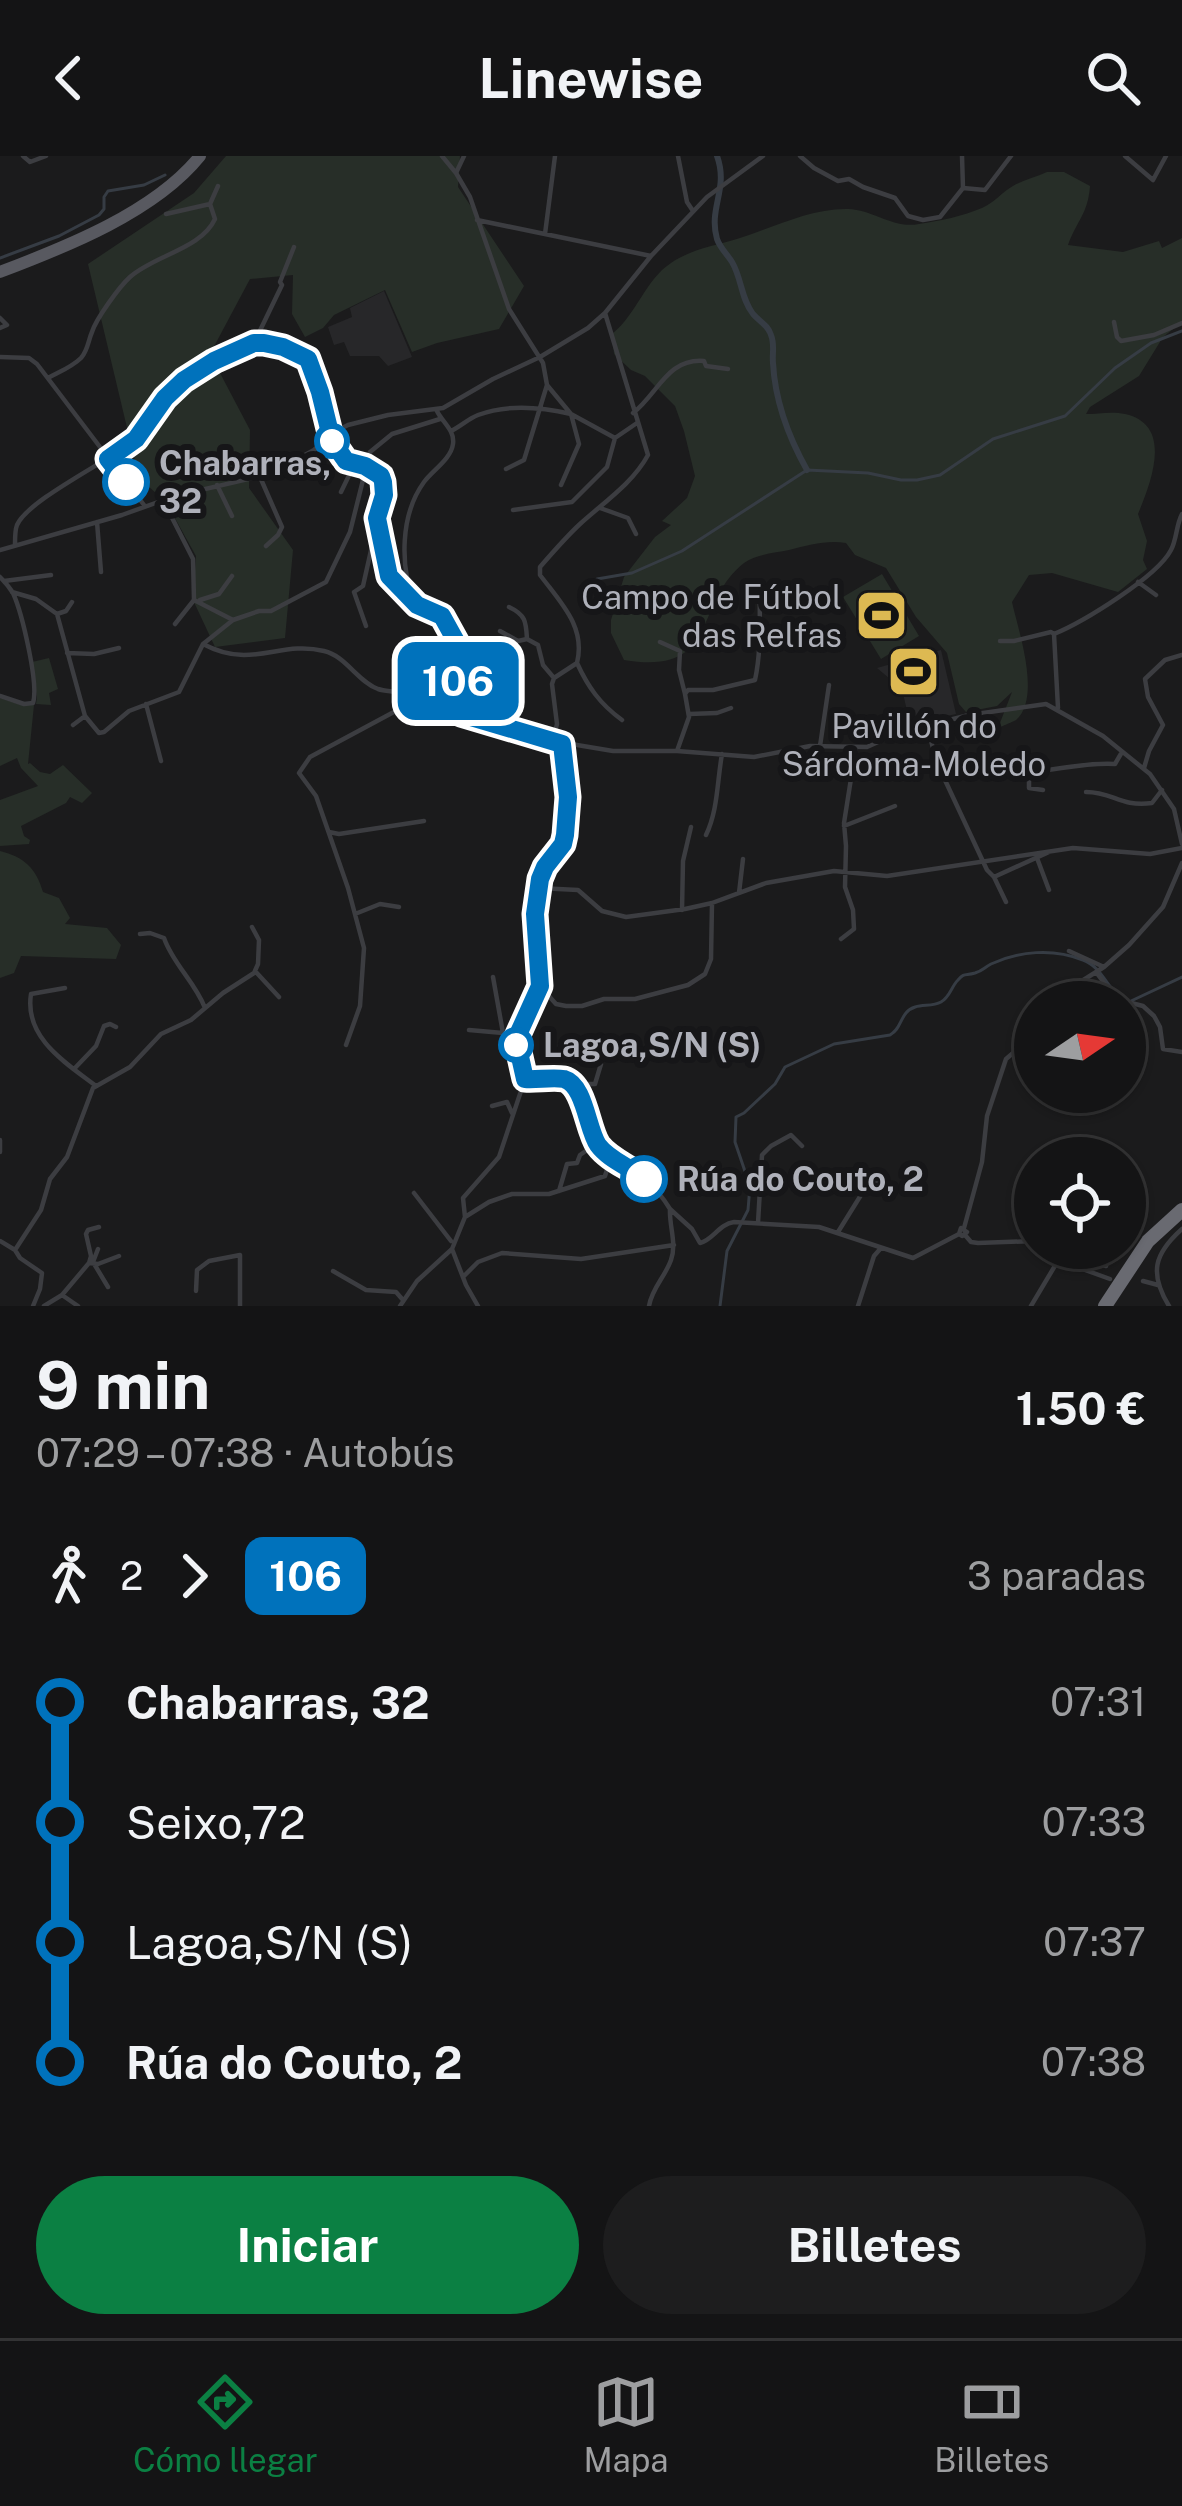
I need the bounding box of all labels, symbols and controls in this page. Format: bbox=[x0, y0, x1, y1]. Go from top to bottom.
icon: back bbox=[36, 45, 102, 111]
icon: search bbox=[1080, 45, 1146, 111]
text: Linewise bbox=[479, 47, 703, 110]
unlabelled marker bbox=[316, 425, 348, 457]
place label: Chabarras, 32 bbox=[159, 444, 331, 520]
marker: Chabarras, 32 bbox=[104, 460, 148, 504]
place label: Campo de Fútbol das Relfas bbox=[581, 578, 842, 654]
sports icon: Campo de Fútbol das Relfas bbox=[853, 588, 909, 644]
line badge: 106 bbox=[389, 642, 527, 720]
sports icon: Pavillón do Sárdoma-Moledo bbox=[886, 644, 942, 700]
text: 106 bbox=[422, 656, 494, 705]
place label: Pavillón do Sárdoma-Moledo bbox=[782, 707, 1046, 783]
north arrow bbox=[1014, 981, 1146, 1113]
map controls bbox=[1014, 981, 1146, 1269]
place label: Lagoa,S/N (S) bbox=[543, 1026, 761, 1064]
marker: Lagoa,S/N (S) bbox=[500, 1029, 532, 1061]
button: locate bbox=[1014, 1137, 1146, 1269]
marker: Rúa do Couto, 2 bbox=[622, 1157, 666, 1201]
place label: Rúa do Couto, 2 bbox=[677, 1160, 924, 1198]
text: 9 min bbox=[36, 1346, 210, 1424]
text: 1.50 € bbox=[1016, 1382, 1146, 1435]
text: 07:29 – 07:38 · Autobús bbox=[36, 1430, 454, 1476]
icon: walk bbox=[36, 1543, 102, 1609]
icon: forward bbox=[161, 1543, 227, 1609]
text: 106 bbox=[269, 1551, 342, 1600]
text: 2 bbox=[120, 1553, 143, 1599]
text: 3 paradas bbox=[967, 1553, 1146, 1599]
text: Chabarras, 32 bbox=[126, 1676, 430, 1729]
text: 07:31 bbox=[1050, 1679, 1146, 1725]
text: Seixo,72 bbox=[126, 1796, 306, 1849]
text: 07:33 bbox=[1042, 1799, 1146, 1845]
text: Lagoa,S/N (S) bbox=[126, 1916, 413, 1969]
text: 07:37 bbox=[1043, 1919, 1146, 1965]
text: Rúa do Couto, 2 bbox=[126, 2036, 462, 2089]
text: 07:38 bbox=[1041, 2039, 1146, 2085]
button: Iniciar bbox=[36, 2176, 579, 2314]
button: Billetes bbox=[603, 2176, 1146, 2314]
tab: Cómo llegar bbox=[133, 2369, 318, 2479]
tab: Mapa bbox=[583, 2369, 669, 2479]
tab: Billetes bbox=[934, 2369, 1049, 2479]

